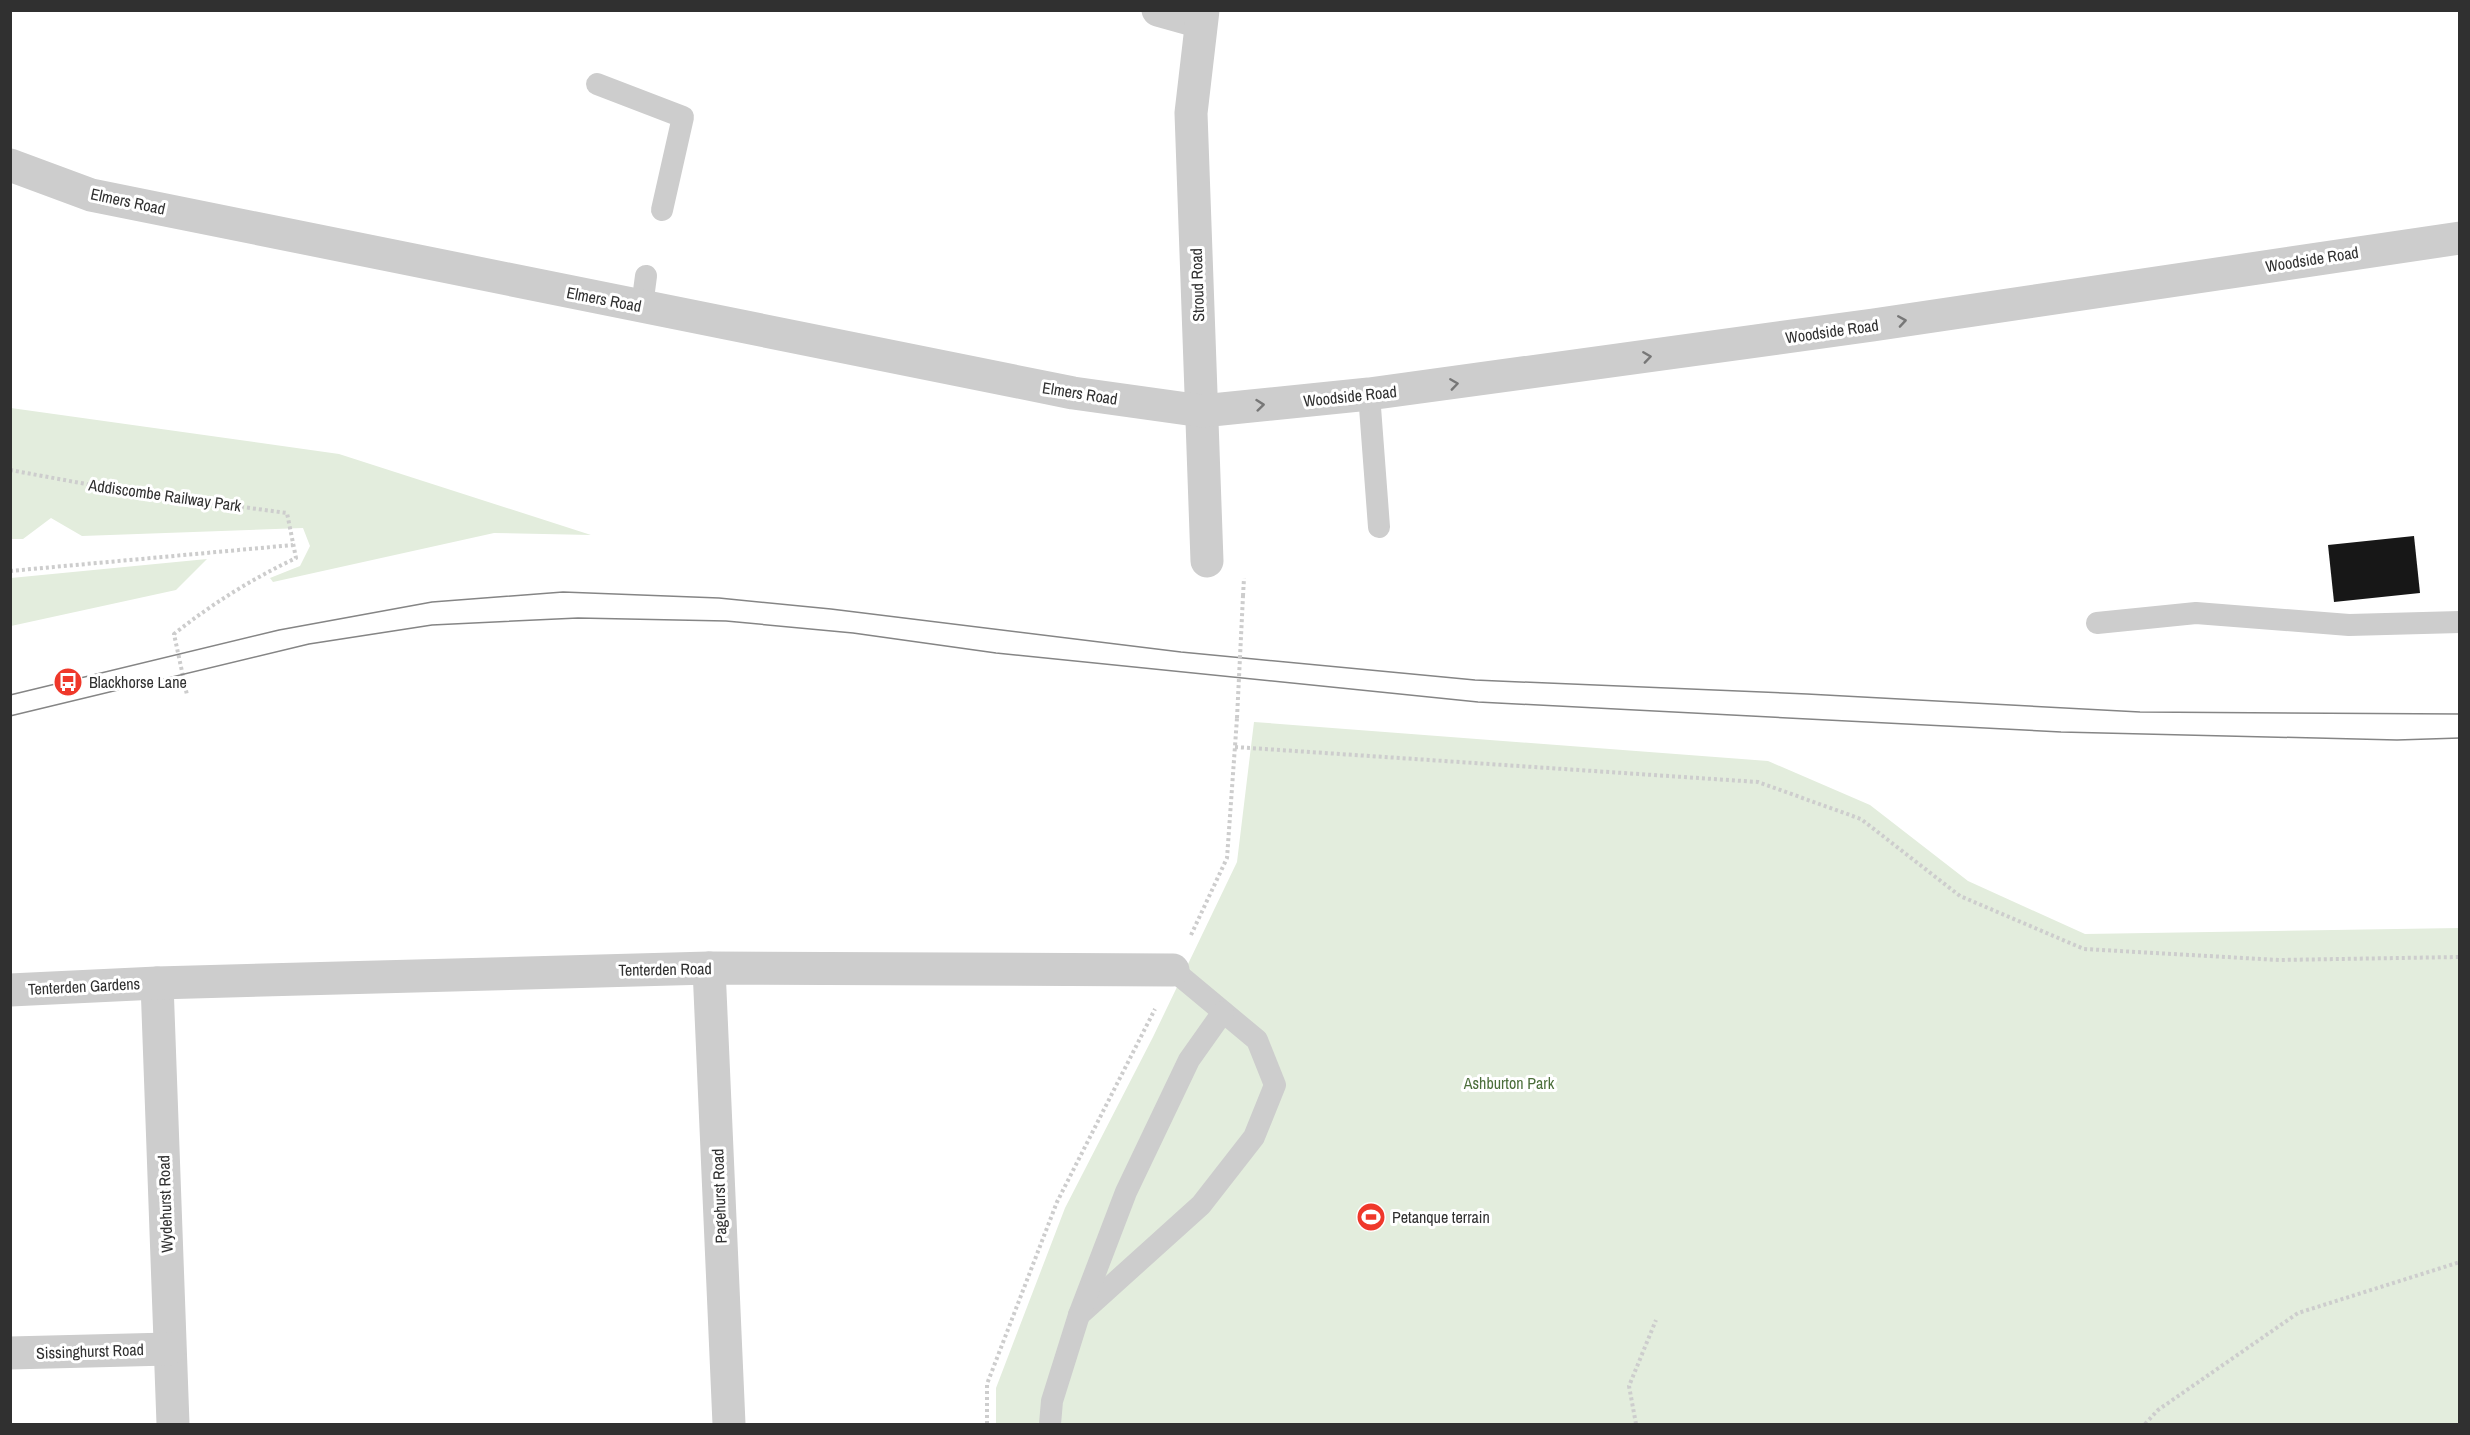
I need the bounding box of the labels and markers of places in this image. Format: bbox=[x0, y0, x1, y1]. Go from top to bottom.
bus stop icon: Blackhorse Lane bbox=[52, 666, 84, 698]
place label: Blackhorse Lane bbox=[89, 671, 187, 693]
sports icon: Petanque terrain bbox=[1355, 1201, 1387, 1233]
place label: Petanque terrain bbox=[1392, 1206, 1490, 1228]

